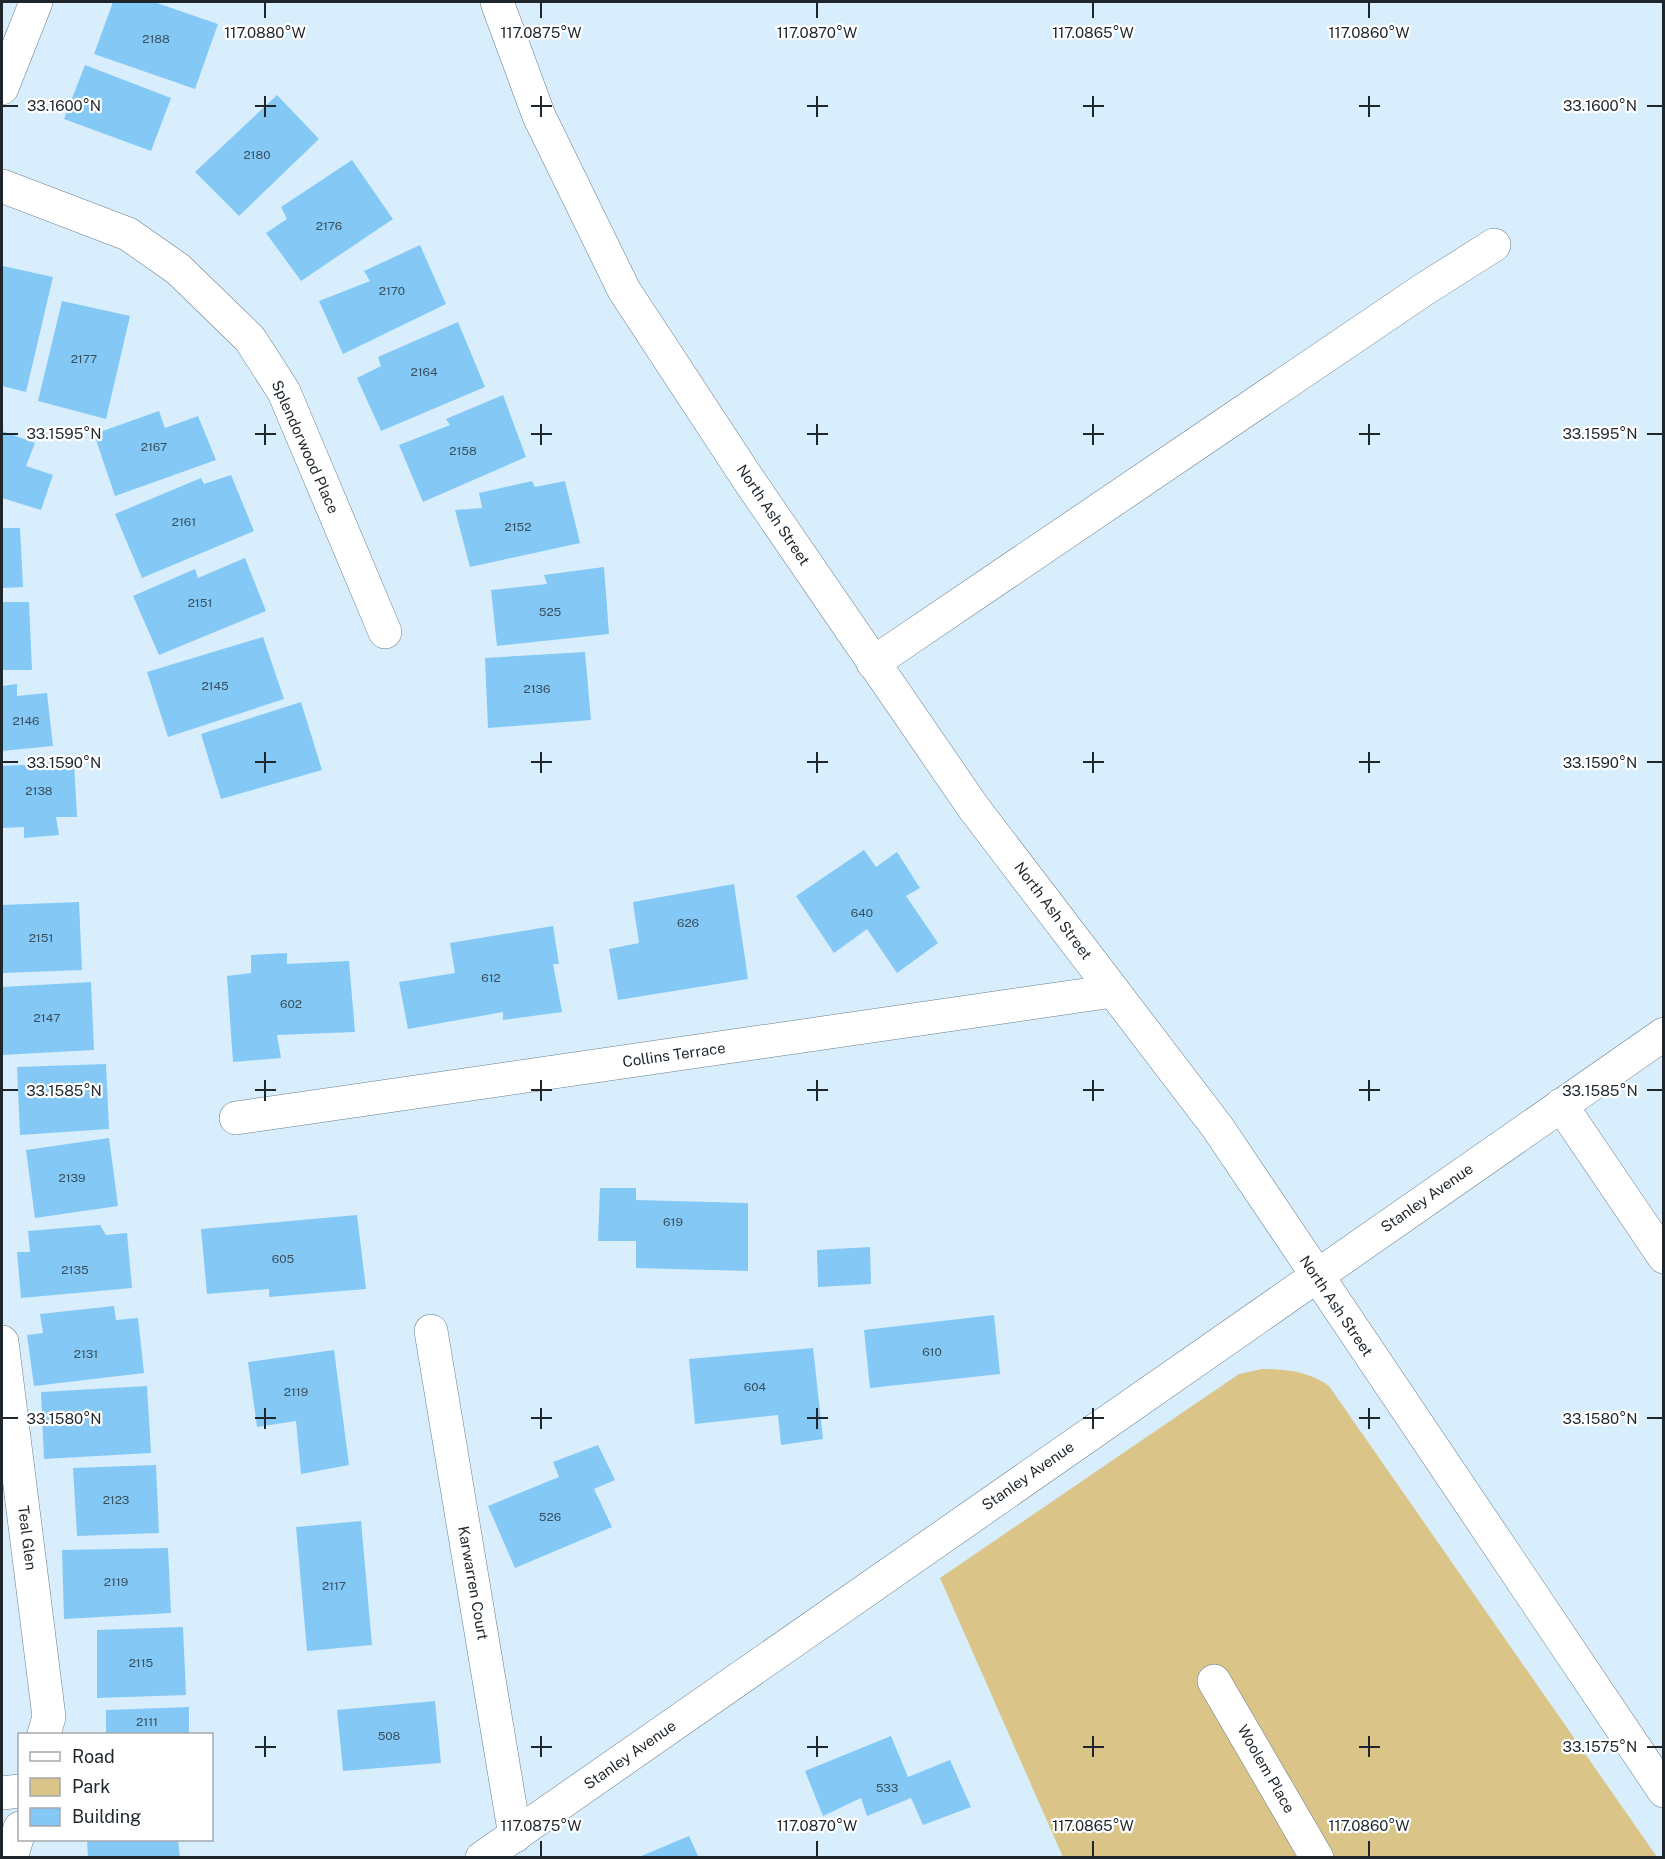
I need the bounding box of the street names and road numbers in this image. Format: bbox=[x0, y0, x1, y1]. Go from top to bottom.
street label: Splendorwood Place bbox=[268, 378, 342, 516]
street label: North Ash Street bbox=[733, 461, 813, 568]
street label: North Ash Street bbox=[1011, 859, 1096, 963]
street label: Collins Terrace bbox=[621, 1039, 727, 1070]
street label: Stanley Avenue bbox=[1378, 1160, 1476, 1236]
street label: North Ash Street bbox=[1296, 1252, 1376, 1359]
street label: Stanley Avenue bbox=[979, 1438, 1077, 1514]
street label: Teal Glen bbox=[15, 1505, 40, 1571]
street label: Karwarren Court bbox=[455, 1524, 492, 1642]
street label: Stanley Avenue bbox=[581, 1717, 679, 1793]
street label: Woolem Place bbox=[1234, 1722, 1298, 1816]

